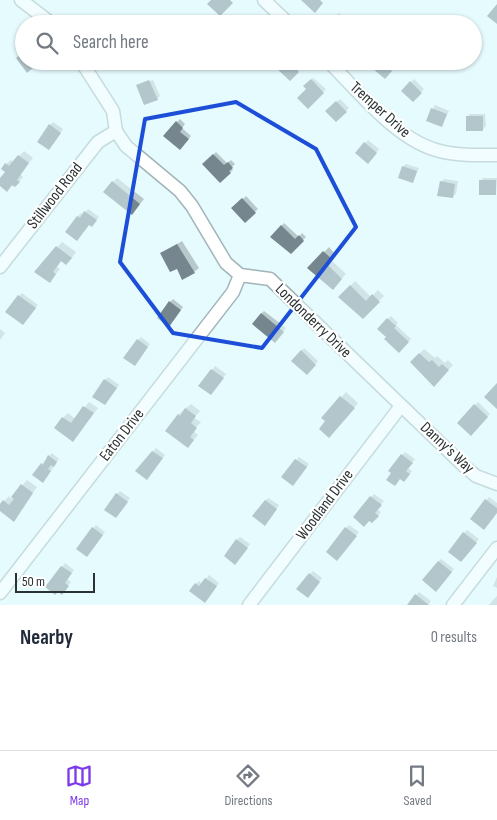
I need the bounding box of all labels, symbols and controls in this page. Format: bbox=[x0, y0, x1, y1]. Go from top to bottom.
search box bbox=[15, 15, 482, 70]
icon: search bbox=[33, 29, 61, 57]
text: Search here bbox=[73, 31, 149, 54]
street label: Tremper Drive bbox=[346, 78, 414, 142]
street label: Stillwood Road bbox=[23, 159, 87, 233]
street label: Londonderry Drive bbox=[271, 280, 355, 362]
street label: Eaton Drive bbox=[96, 405, 148, 465]
street label: Danny's Way bbox=[416, 418, 478, 478]
street label: Woodland Drive bbox=[292, 466, 358, 544]
scale bar bbox=[15, 570, 95, 593]
text: 50 m bbox=[22, 573, 45, 590]
text: Nearby bbox=[20, 625, 73, 650]
text: 0 results bbox=[431, 628, 477, 647]
tab: Map bbox=[65, 762, 93, 809]
tab: Directions bbox=[224, 762, 273, 809]
tab: Saved bbox=[403, 762, 432, 809]

